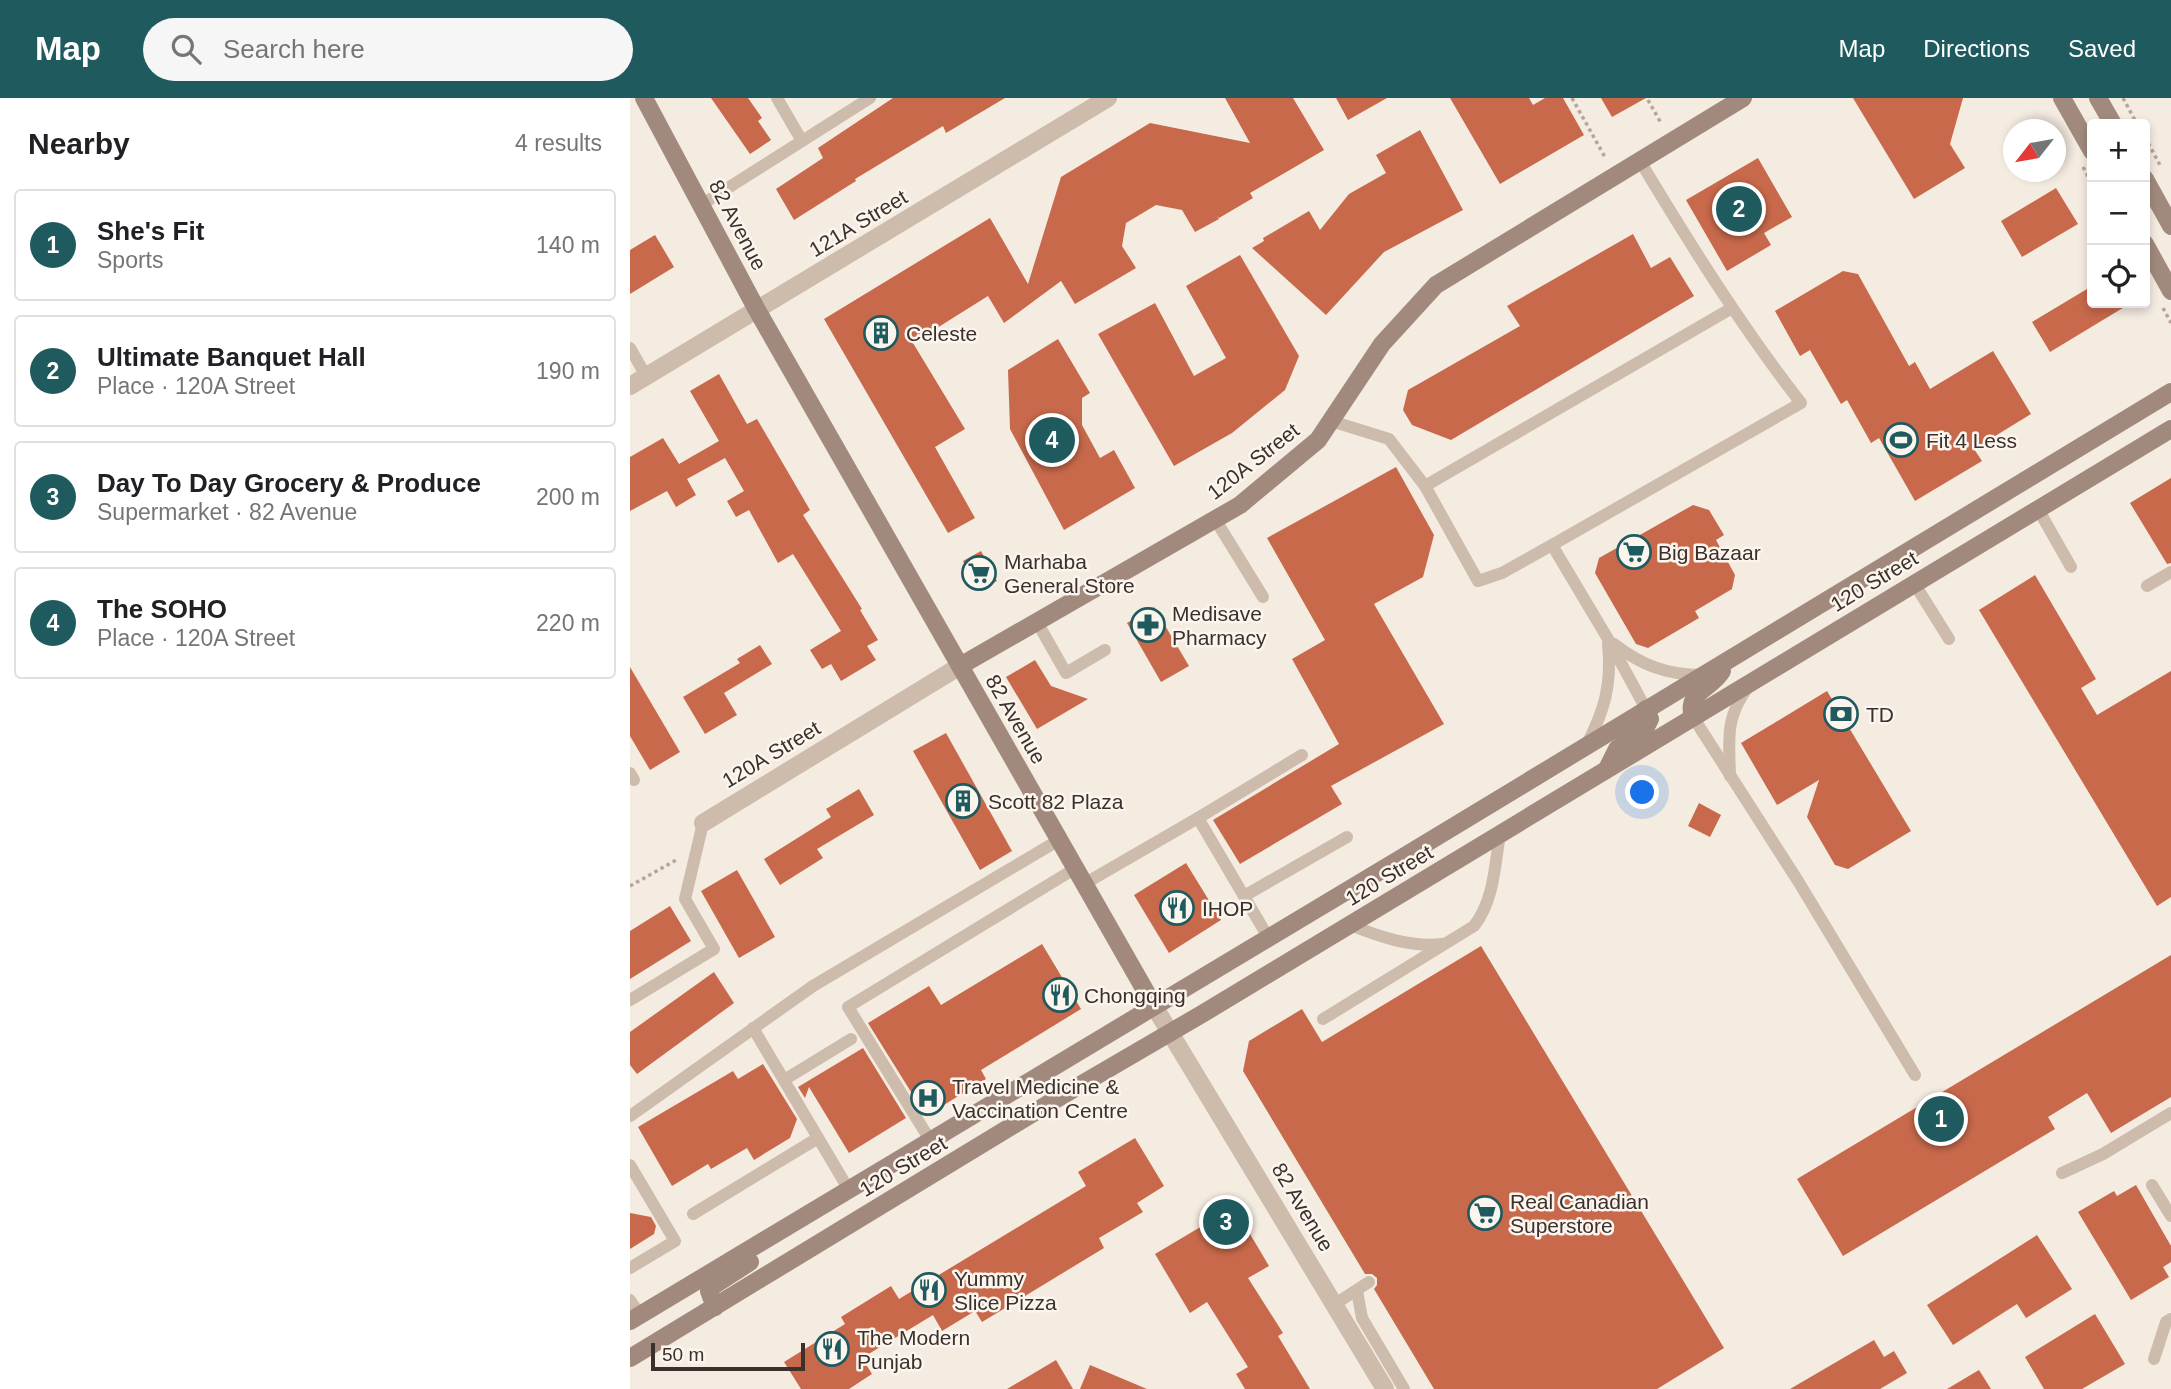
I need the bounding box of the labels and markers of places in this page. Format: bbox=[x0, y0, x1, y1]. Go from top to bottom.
pin: 2 bbox=[1716, 183, 1762, 235]
building icon: Celeste bbox=[862, 314, 900, 352]
place label: Celeste bbox=[906, 322, 977, 345]
pin: 4 bbox=[1029, 414, 1075, 466]
sports icon: Fit 4 Less bbox=[1882, 421, 1920, 459]
place label: Fit 4 Less bbox=[1926, 429, 2017, 452]
supermarket icon: Big Bazaar bbox=[1615, 533, 1653, 571]
place label: Big Bazaar bbox=[1658, 541, 1761, 564]
place label: Marhaba General Store bbox=[1004, 550, 1135, 597]
supermarket icon: Marhaba General Store bbox=[960, 554, 998, 592]
place label: Medisave Pharmacy bbox=[1172, 602, 1267, 649]
pharmacy icon: Medisave Pharmacy bbox=[1129, 606, 1167, 644]
bank icon: TD bbox=[1822, 695, 1860, 733]
place label: TD bbox=[1866, 703, 1894, 726]
building icon: Scott 82 Plaza bbox=[944, 782, 982, 820]
place label: Scott 82 Plaza bbox=[988, 790, 1124, 813]
restaurant icon: IHOP bbox=[1158, 889, 1196, 927]
place label: IHOP bbox=[1202, 897, 1253, 920]
restaurant icon: Chongqing bbox=[1041, 976, 1079, 1014]
place label: Chongqing bbox=[1084, 984, 1186, 1007]
place label: Travel Medicine & Vaccination Centre bbox=[952, 1075, 1128, 1122]
hospital icon: Travel Medicine & Vaccination Centre bbox=[909, 1079, 947, 1117]
pin: 1 bbox=[1918, 1093, 1964, 1145]
place label: Real Canadian Superstore bbox=[1510, 1190, 1649, 1237]
supermarket icon: Real Canadian Superstore bbox=[1466, 1194, 1504, 1232]
pin: 3 bbox=[1203, 1196, 1249, 1248]
place label: Yummy Slice Pizza bbox=[954, 1267, 1057, 1314]
restaurant icon: Yummy Slice Pizza bbox=[910, 1271, 948, 1309]
place label: The Modern Punjab bbox=[857, 1326, 970, 1373]
restaurant icon: The Modern Punjab bbox=[813, 1330, 851, 1368]

